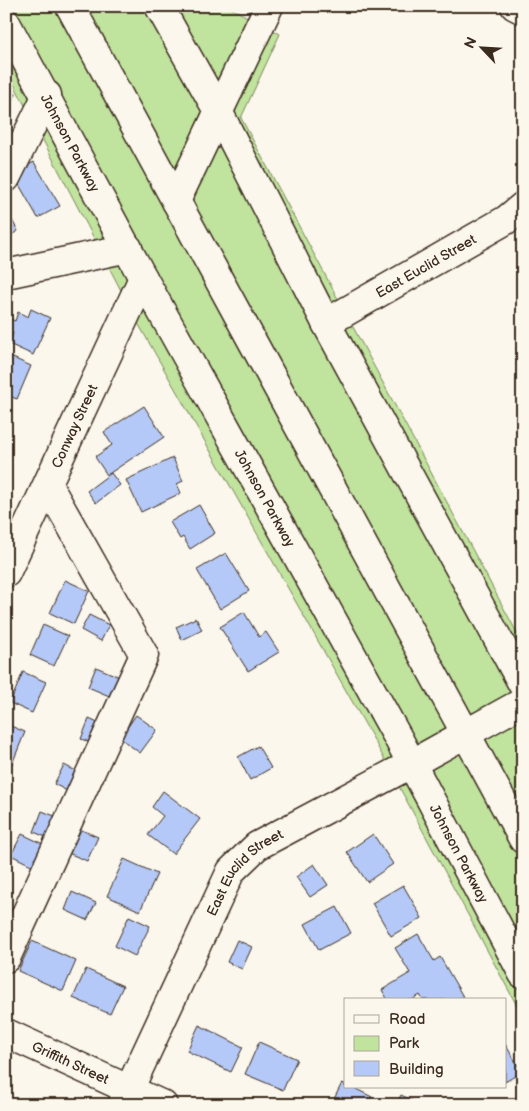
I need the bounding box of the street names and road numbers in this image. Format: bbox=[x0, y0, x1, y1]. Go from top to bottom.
street label: Johnson Parkway bbox=[37, 91, 104, 196]
street label: East Euclid Street bbox=[373, 231, 480, 302]
street label: Conway Street bbox=[48, 381, 102, 471]
street label: Johnson Parkway bbox=[231, 446, 299, 551]
street label: Johnson Parkway bbox=[426, 802, 492, 906]
street label: East Euclid Street bbox=[203, 825, 287, 919]
street label: Griffith Street bbox=[29, 1038, 112, 1088]

